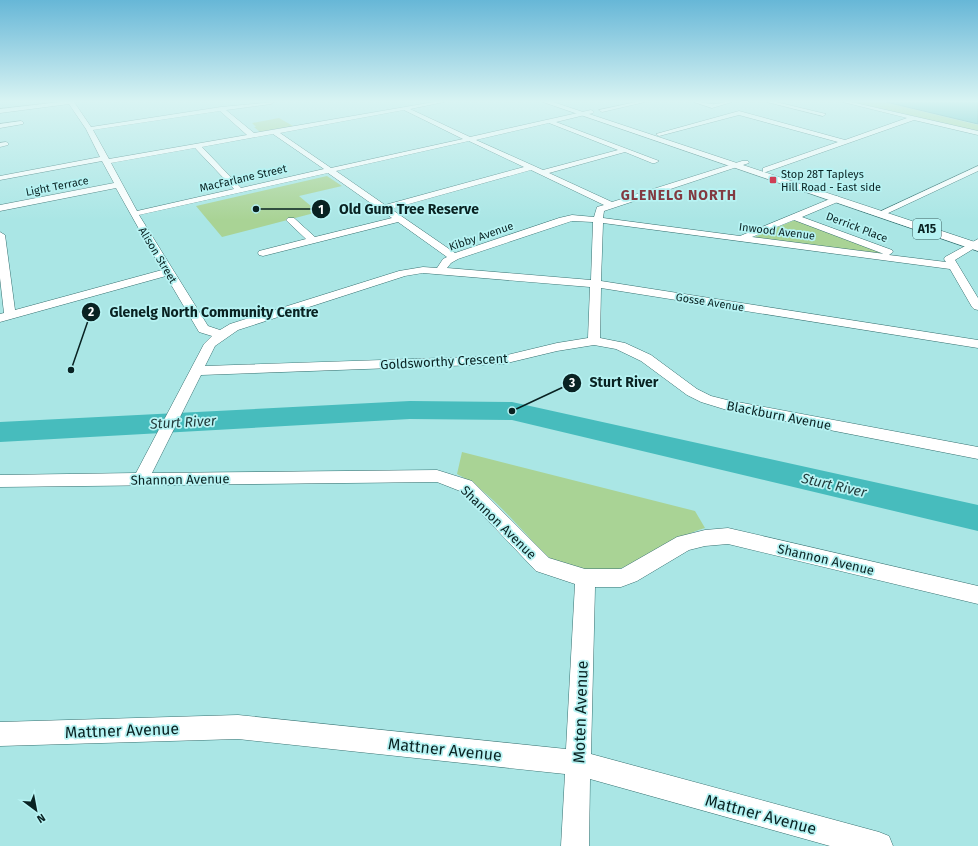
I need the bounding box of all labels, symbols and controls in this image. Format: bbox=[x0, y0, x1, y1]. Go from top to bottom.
street label: MacFarlane Street bbox=[198, 162, 288, 195]
place label: Stop 28T Tapleys Hill Road - East side bbox=[781, 168, 881, 194]
street label: Light Terrace bbox=[25, 174, 90, 199]
marker: Stop 28T Tapleys Hill Road - East side bbox=[768, 175, 778, 185]
district label: GLENELG NORTH bbox=[621, 187, 737, 204]
callout: Old Gum Tree Reserve bbox=[311, 196, 487, 222]
text: Old Gum Tree Reserve bbox=[339, 201, 479, 218]
text: 1 bbox=[318, 203, 324, 217]
street label: Derrick Place bbox=[824, 210, 889, 245]
street label: Kibby Avenue bbox=[447, 219, 515, 254]
road number: A15 bbox=[913, 219, 941, 239]
street label: Inwood Avenue bbox=[738, 220, 816, 243]
street label: Alison Street bbox=[136, 225, 179, 286]
street label: Gosse Avenue bbox=[675, 291, 745, 314]
callout: Glenelg North Community Centre bbox=[81, 299, 326, 325]
text: Glenelg North Community Centre bbox=[109, 304, 319, 321]
text: 2 bbox=[88, 305, 94, 319]
street label: Goldsworthy Crescent bbox=[380, 351, 508, 372]
callout: Sturt River bbox=[562, 370, 667, 396]
text: Sturt River bbox=[590, 374, 659, 391]
text: 3 bbox=[568, 376, 575, 390]
street label: Blackburn Avenue bbox=[725, 398, 832, 433]
water label: Sturt River bbox=[149, 412, 217, 433]
water label: Sturt River bbox=[799, 470, 869, 501]
street label: Shannon Avenue bbox=[130, 471, 230, 488]
street label: Shannon Avenue bbox=[458, 483, 539, 562]
street label: Shannon Avenue bbox=[776, 541, 876, 578]
street label: Moten Avenue bbox=[569, 660, 592, 764]
street label: Mattner Avenue bbox=[65, 719, 179, 742]
street label: Mattner Avenue bbox=[387, 734, 503, 765]
north arrow bbox=[16, 790, 56, 830]
street label: Mattner Avenue bbox=[703, 791, 819, 838]
text: N bbox=[34, 811, 48, 826]

